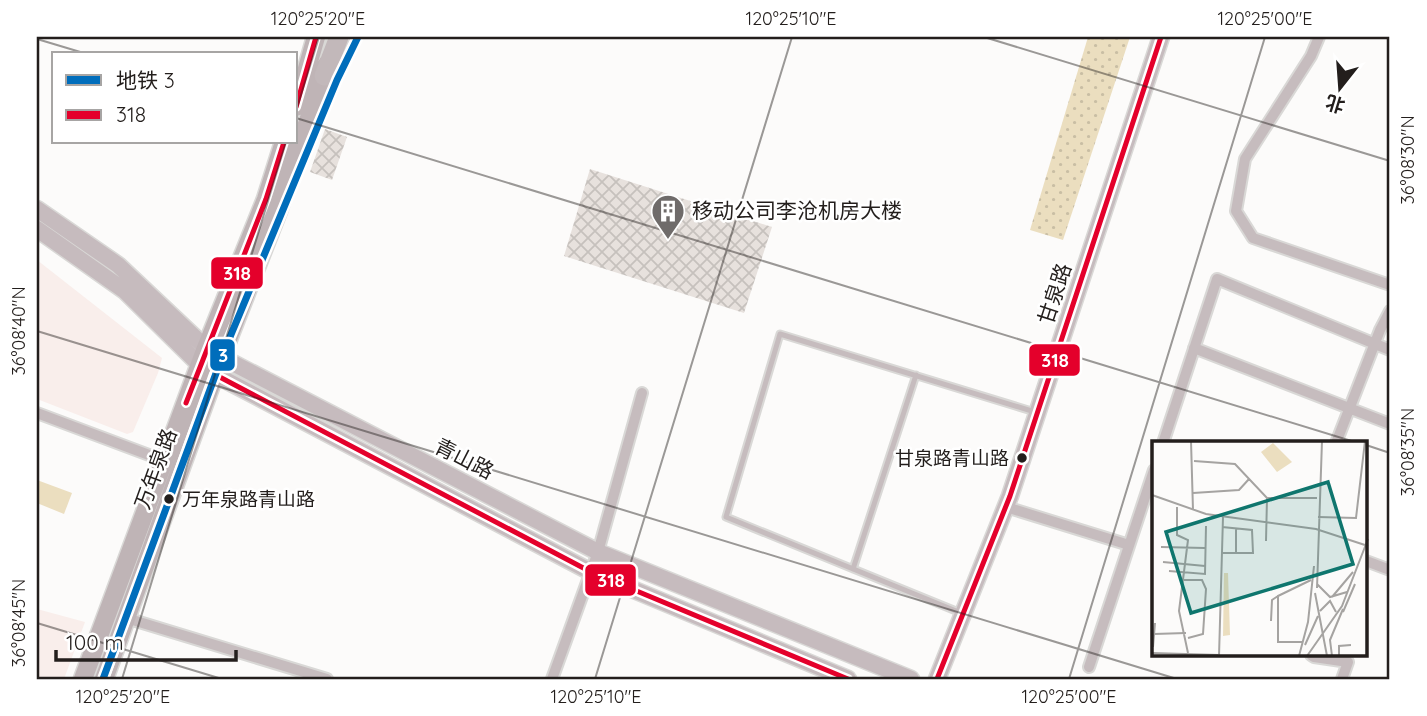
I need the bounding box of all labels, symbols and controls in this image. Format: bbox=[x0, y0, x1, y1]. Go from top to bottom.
text: 120°25'20"E bbox=[271, 7, 365, 30]
text: 120°25'10"E bbox=[745, 7, 837, 30]
text: 120°25'00"E bbox=[1217, 7, 1313, 30]
legend bbox=[52, 52, 298, 144]
north arrow bbox=[1304, 52, 1374, 122]
text: 地铁 3 bbox=[116, 67, 175, 93]
text: 北 bbox=[1322, 90, 1348, 119]
text: 318 bbox=[116, 101, 146, 127]
text: 36°08'30"N bbox=[1396, 115, 1419, 205]
building icon: 移动公司李沧机房大楼 bbox=[649, 192, 687, 241]
place label: 移动公司李沧机房大楼 bbox=[692, 197, 902, 223]
line badge: 318 bbox=[210, 256, 264, 290]
street label: 甘泉路 bbox=[1032, 260, 1076, 328]
text: 318 bbox=[223, 261, 251, 285]
text: 36°08'40"N bbox=[7, 286, 30, 376]
line badge: 3 bbox=[209, 338, 236, 372]
text: 3 bbox=[218, 343, 228, 367]
line badge: 318 bbox=[1028, 343, 1081, 377]
text: 318 bbox=[1041, 348, 1069, 372]
text: 36°08'35"N bbox=[1396, 408, 1419, 496]
street label: 万年泉路 bbox=[128, 425, 182, 513]
street label: 青山路 bbox=[430, 432, 498, 484]
inset map bbox=[1152, 441, 1368, 656]
place label: 甘泉路青山路 bbox=[895, 446, 1009, 470]
marker: 甘泉路青山路 bbox=[1015, 451, 1029, 465]
place label: 万年泉路青山路 bbox=[182, 487, 315, 511]
marker: 万年泉路青山路 bbox=[162, 492, 176, 506]
line badge: 318 bbox=[584, 563, 637, 597]
text: 318 bbox=[597, 568, 625, 592]
text: 36°08'45"N bbox=[7, 579, 30, 667]
scale bar bbox=[56, 618, 236, 662]
text: 100 m bbox=[66, 629, 124, 655]
text: 120°25'20"E bbox=[76, 685, 170, 708]
text: 120°25'10"E bbox=[550, 685, 642, 708]
text: 120°25'00"E bbox=[1021, 685, 1117, 708]

